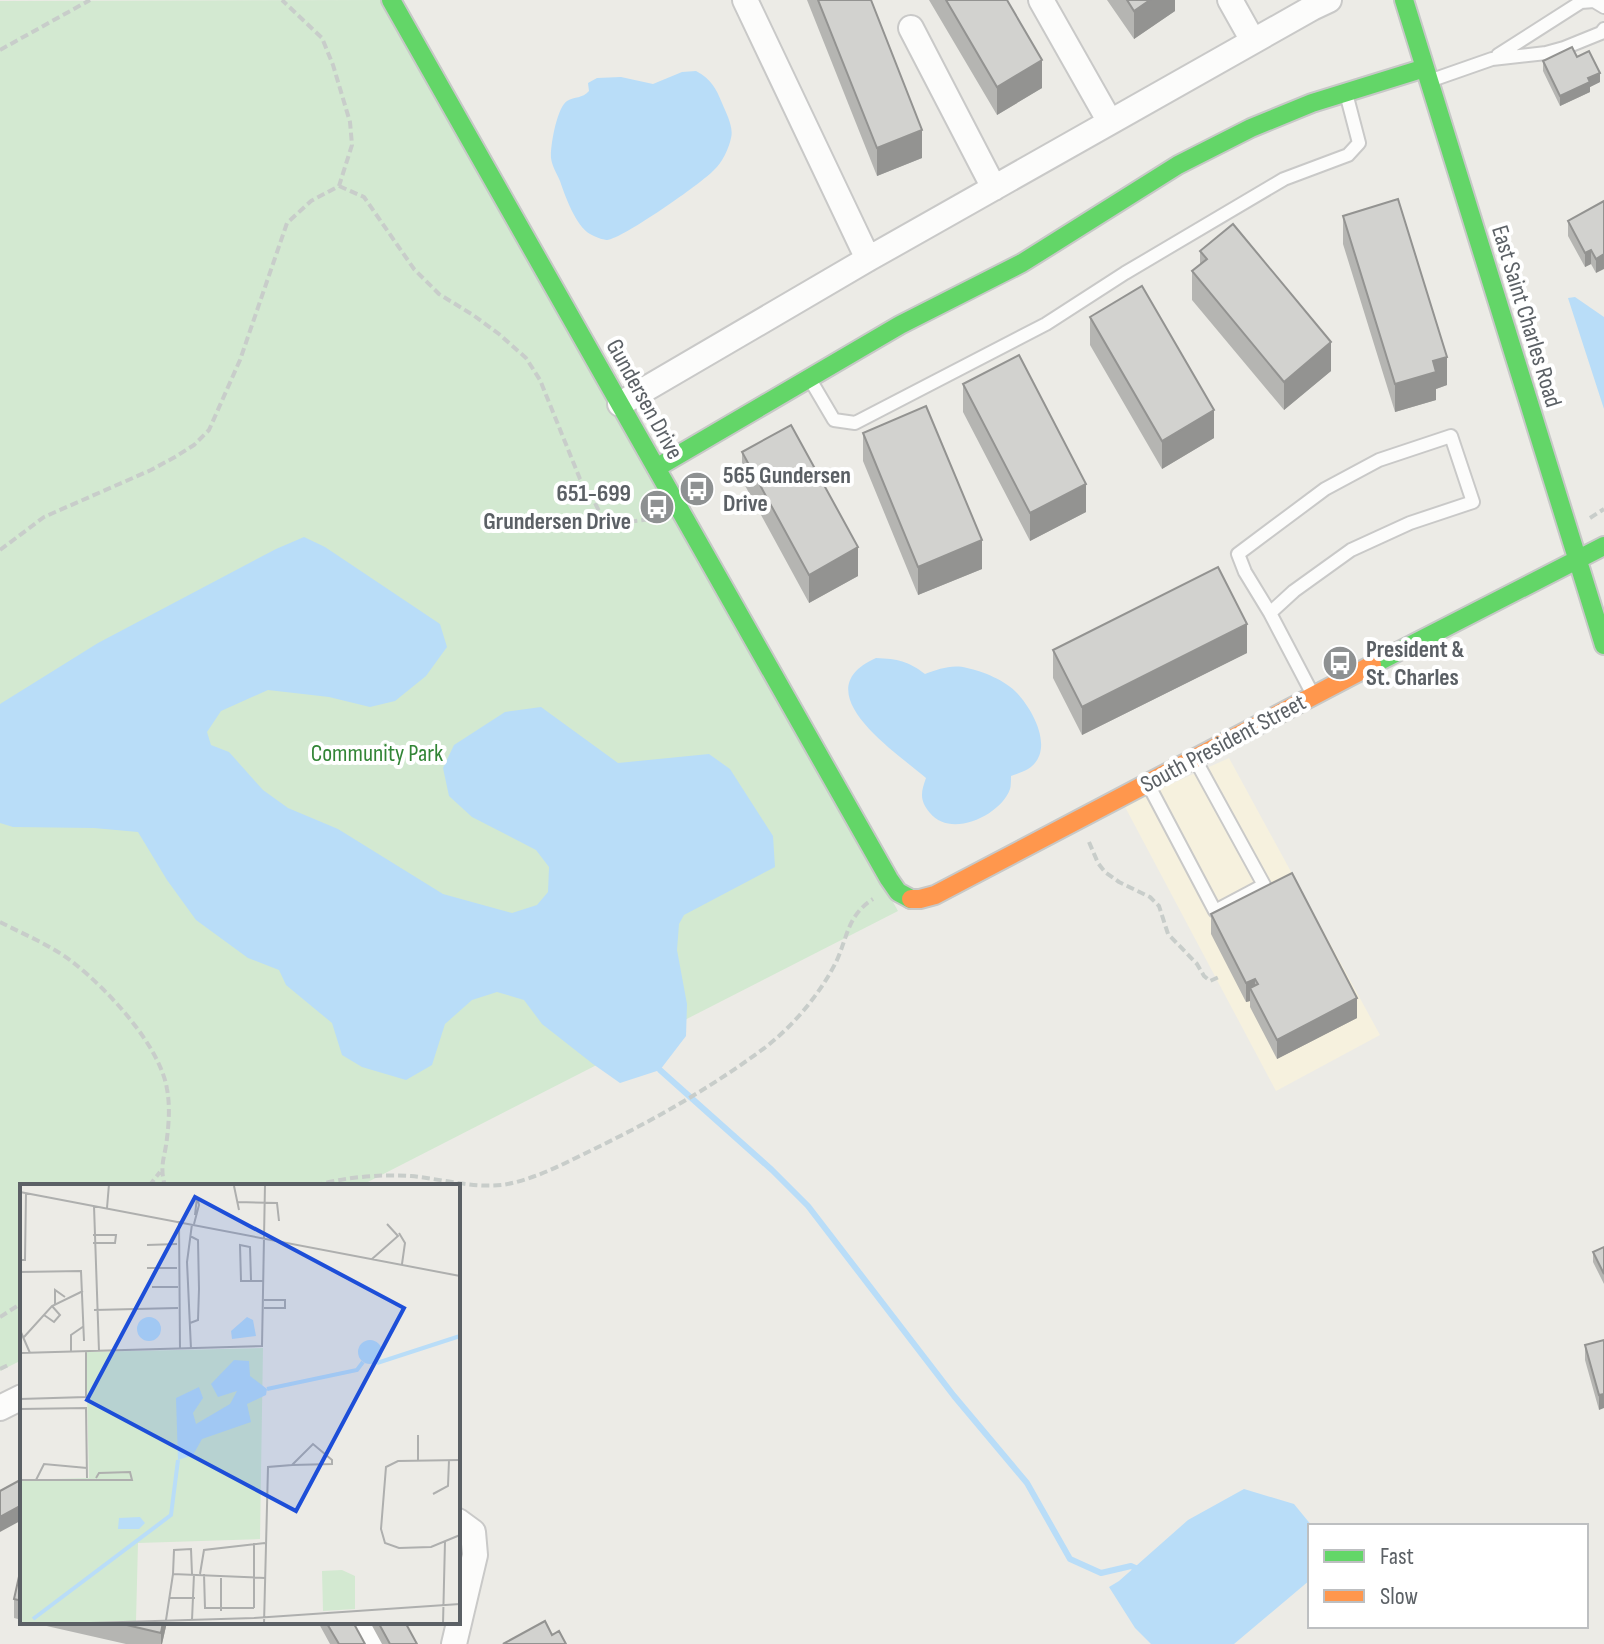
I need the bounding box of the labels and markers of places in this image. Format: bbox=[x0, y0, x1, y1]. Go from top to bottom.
place label: 565 Gundersen Drive bbox=[723, 461, 851, 518]
bus stop icon: 565 Gundersen Drive bbox=[678, 470, 716, 508]
place label: 651-699 Grundersen Drive bbox=[483, 479, 631, 536]
bus stop icon: 651-699 Grundersen Drive bbox=[638, 488, 676, 526]
place label: President & St. Charles bbox=[1366, 635, 1464, 692]
bus stop icon: President & St. Charles bbox=[1321, 644, 1359, 682]

